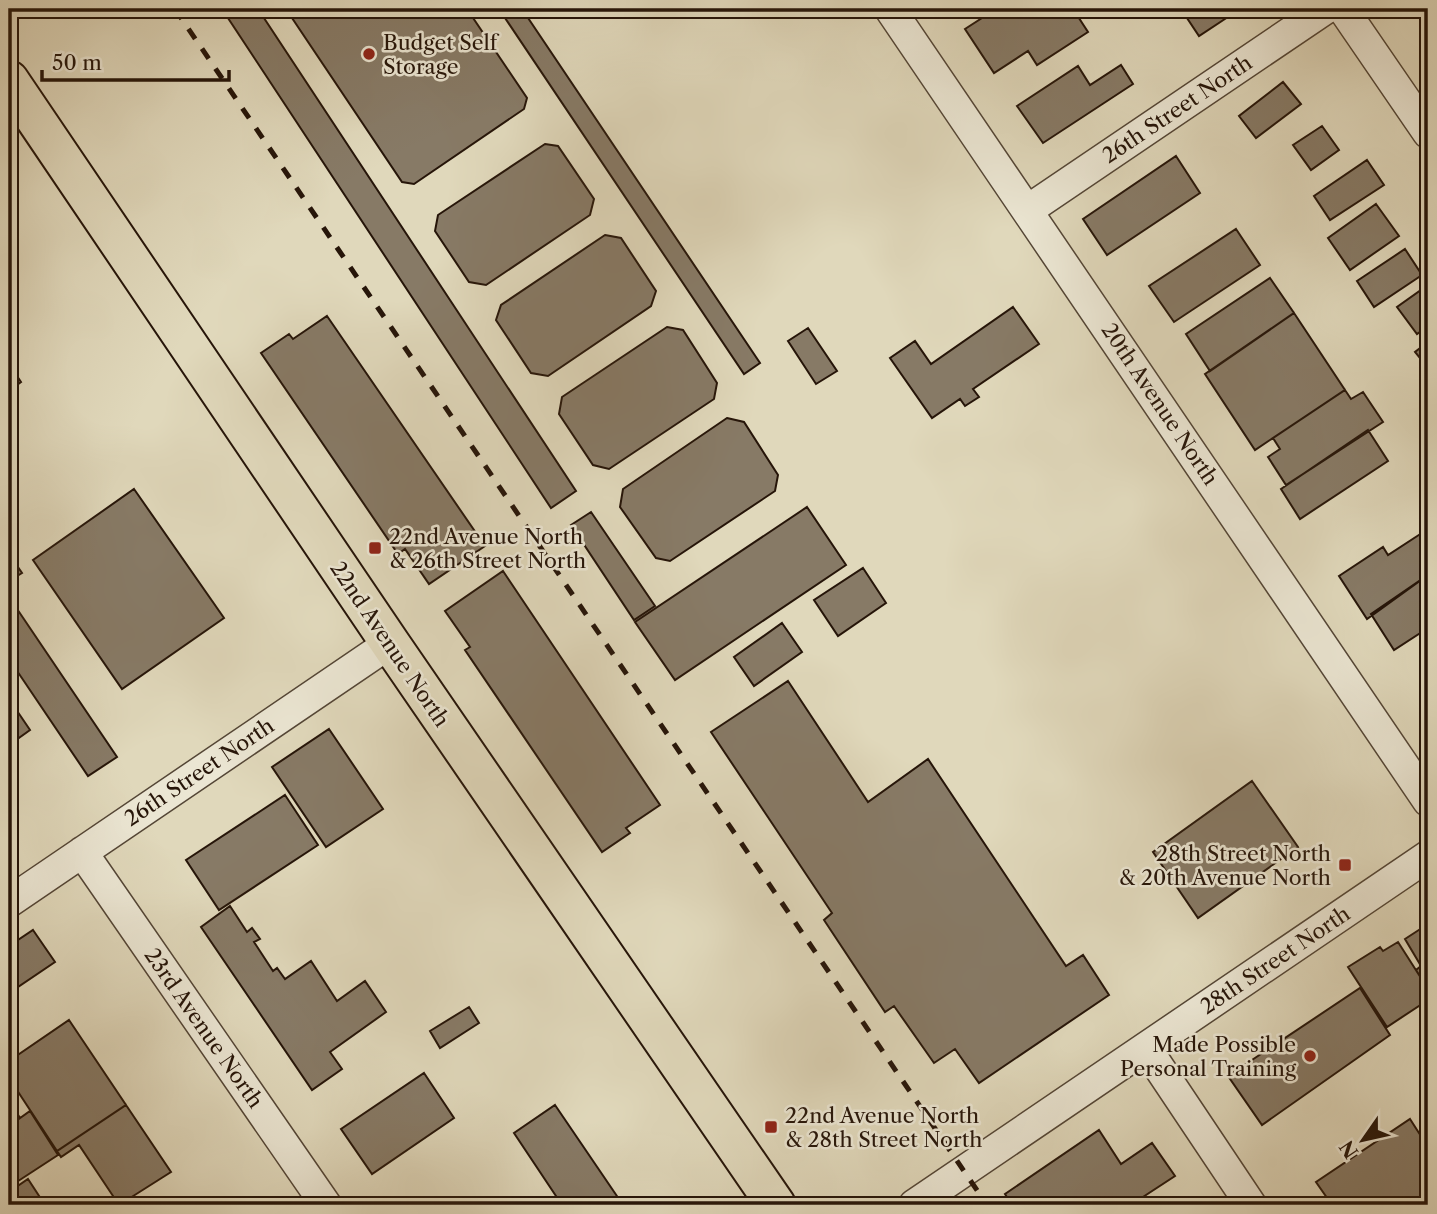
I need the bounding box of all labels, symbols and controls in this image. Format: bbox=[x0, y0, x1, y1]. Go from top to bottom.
place label: Budget Self Storage bbox=[383, 30, 500, 79]
scale bar bbox=[42, 38, 229, 82]
marker: Budget Self Storage bbox=[361, 46, 377, 62]
text: 50 m bbox=[52, 50, 102, 75]
street label: 26th Street North bbox=[1098, 50, 1256, 168]
street label: 20th Avenue North bbox=[1097, 318, 1223, 490]
place label: 22nd Avenue North & 26th Street North bbox=[389, 524, 586, 573]
marker: 22nd Avenue North & 26th Street North bbox=[367, 540, 383, 556]
street label: 22nd Avenue North bbox=[325, 557, 455, 731]
street label: 26th Street North bbox=[120, 713, 278, 831]
place label: 28th Street North & 20th Avenue North bbox=[1118, 841, 1331, 890]
marker: 28th Street North & 20th Avenue North bbox=[1337, 857, 1353, 873]
street label: 28th Street North bbox=[1196, 901, 1354, 1019]
street label: 23rd Avenue North bbox=[140, 943, 268, 1113]
place label: Made Possible Personal Training bbox=[1120, 1032, 1297, 1081]
marker: Made Possible Personal Training bbox=[1302, 1048, 1318, 1064]
place label: 22nd Avenue North & 28th Street North bbox=[785, 1103, 982, 1152]
north arrow bbox=[1328, 1106, 1398, 1176]
marker: 22nd Avenue North & 28th Street North bbox=[763, 1119, 779, 1135]
text: N bbox=[1335, 1136, 1363, 1163]

